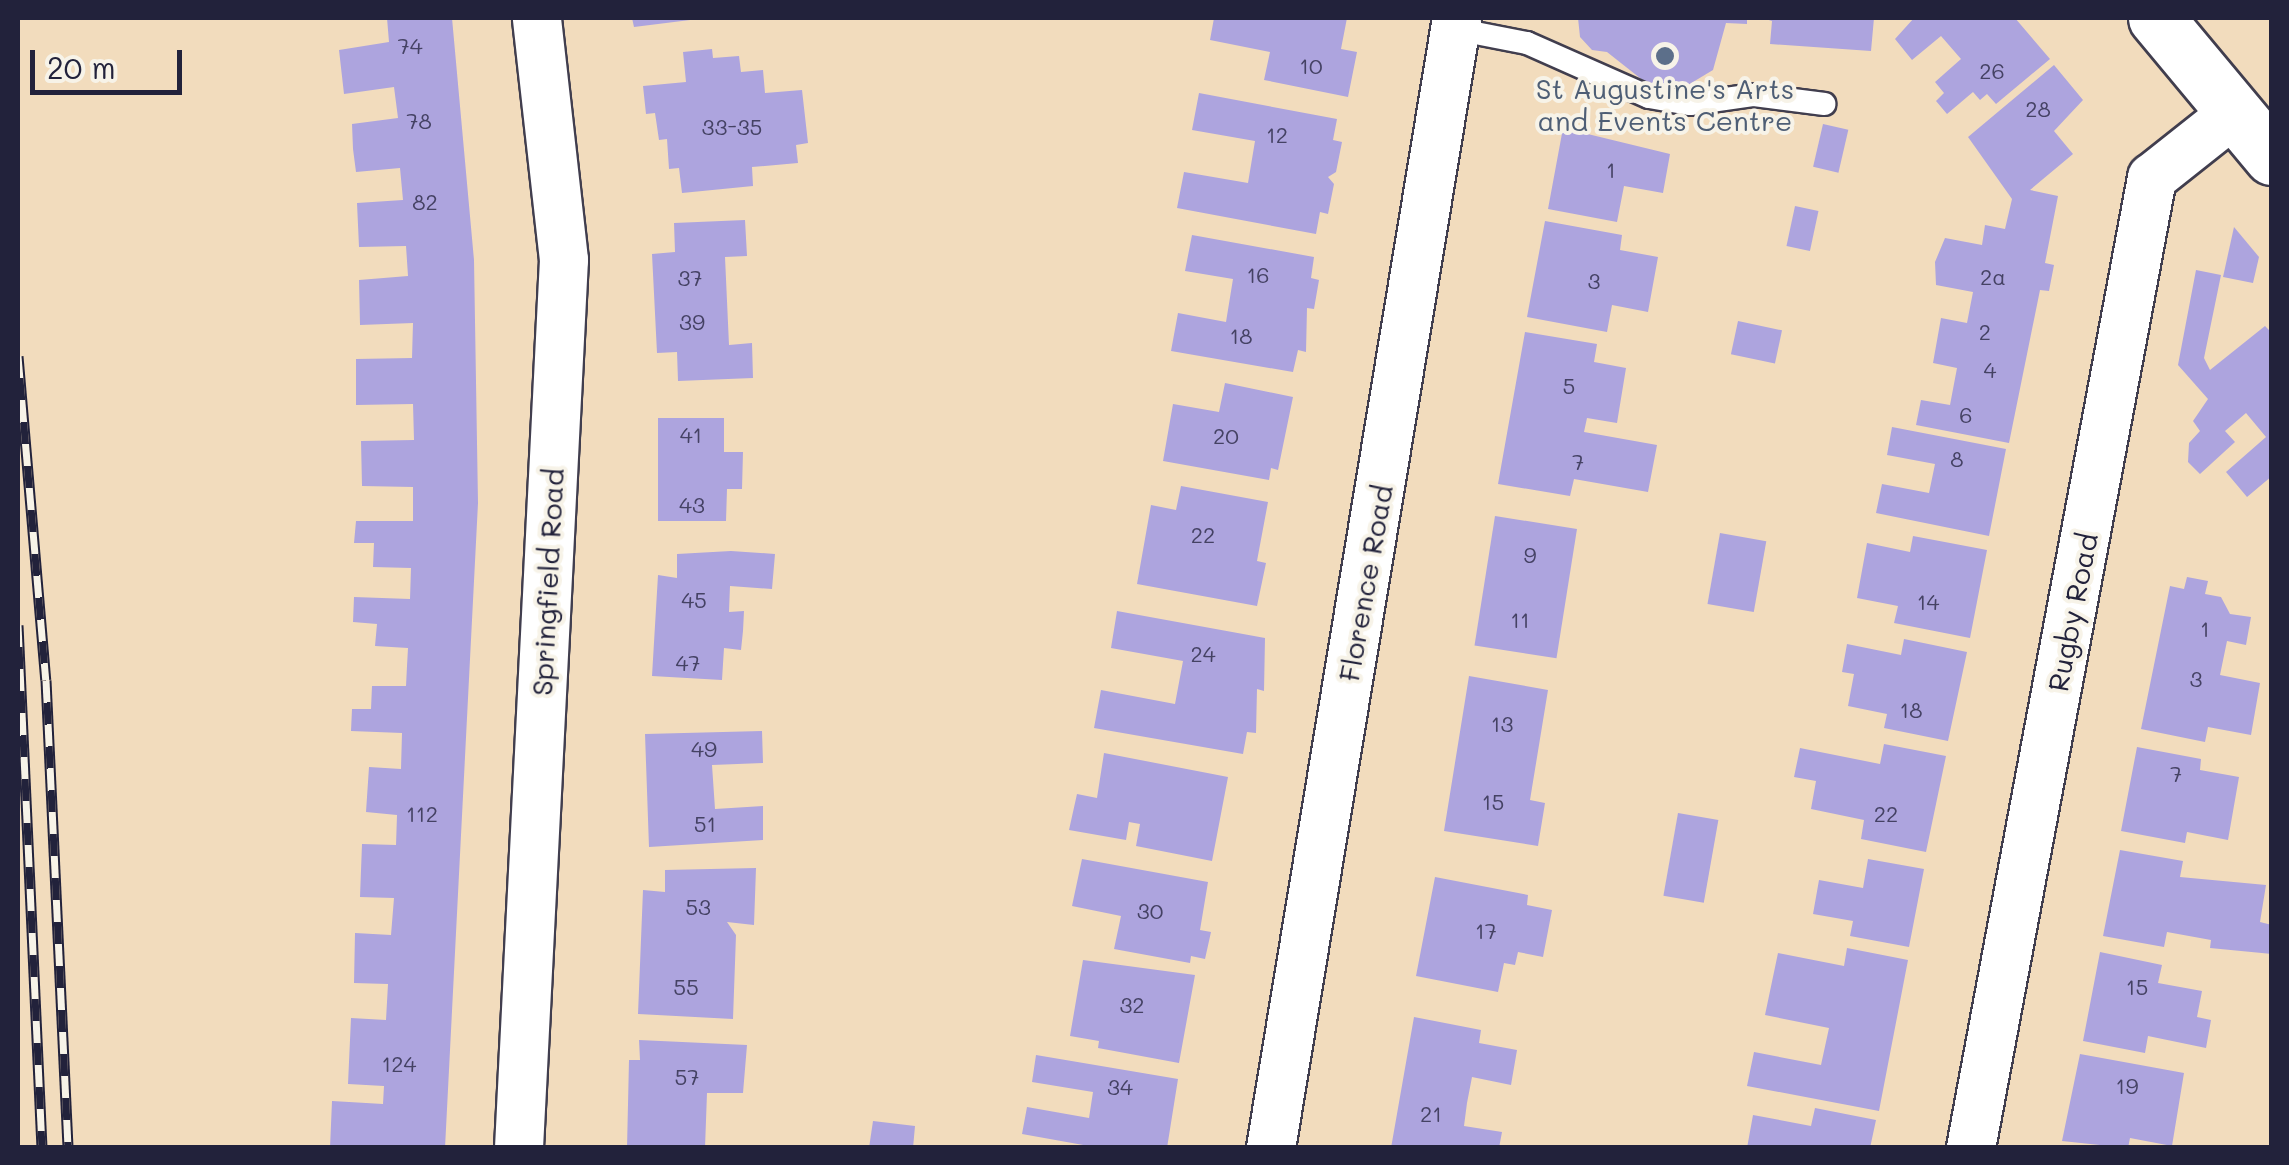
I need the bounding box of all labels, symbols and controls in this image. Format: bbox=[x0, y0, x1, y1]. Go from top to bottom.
scale bar bbox=[35, 30, 188, 92]
house number: 74 bbox=[397, 33, 423, 59]
marker: St Augustine's Arts and Events Centre bbox=[1654, 45, 1676, 67]
text: 20 m bbox=[47, 47, 116, 87]
house number: 10 bbox=[1299, 53, 1323, 79]
house number: 26 bbox=[1979, 58, 2005, 84]
place label: St Augustine's Arts and Events Centre bbox=[1536, 71, 1794, 137]
house number: 28 bbox=[2025, 96, 2051, 122]
house number: 78 bbox=[406, 108, 432, 134]
house number: 33-35 bbox=[702, 114, 762, 140]
house number: 12 bbox=[1266, 122, 1288, 148]
house number: 1 bbox=[1606, 157, 1616, 183]
house number: 82 bbox=[412, 189, 438, 215]
house number: 16 bbox=[1246, 262, 1270, 288]
house number: 2a bbox=[1980, 264, 2006, 290]
house number: 37 bbox=[677, 265, 703, 291]
house number: 3 bbox=[1588, 268, 1600, 294]
house number: 39 bbox=[679, 309, 705, 335]
house number: 2 bbox=[1979, 319, 1991, 345]
house number: 18 bbox=[1229, 323, 1253, 349]
house number: 4 bbox=[1984, 357, 1996, 383]
house number: 5 bbox=[1563, 373, 1575, 399]
house number: 6 bbox=[1959, 402, 1973, 428]
house number: 41 bbox=[680, 422, 702, 448]
house number: 20 bbox=[1213, 423, 1239, 449]
house number: 8 bbox=[1950, 446, 1964, 472]
house number: 7 bbox=[1572, 449, 1584, 475]
street label: Springfield Road bbox=[524, 467, 570, 697]
street label: Florence Road bbox=[1331, 482, 1399, 684]
house number: 43 bbox=[679, 492, 705, 518]
house number: 22 bbox=[1191, 522, 1215, 548]
street label: Rugby Road bbox=[2040, 530, 2104, 694]
house number: 9 bbox=[1523, 542, 1537, 568]
house number: 45 bbox=[681, 587, 707, 613]
house number: 14 bbox=[1917, 589, 1939, 615]
house number: 11 bbox=[1510, 607, 1530, 633]
house number: 1 bbox=[2200, 616, 2210, 642]
house number: 24 bbox=[1190, 641, 1216, 667]
house number: 47 bbox=[675, 650, 701, 676]
house number: 3 bbox=[2190, 666, 2202, 692]
house number: 18 bbox=[1899, 697, 1923, 723]
house number: 13 bbox=[1491, 711, 1513, 737]
house number: 49 bbox=[691, 736, 717, 762]
house number: 7 bbox=[2170, 761, 2182, 787]
house number: 15 bbox=[1482, 789, 1504, 815]
house number: 112 bbox=[406, 801, 438, 827]
house number: 22 bbox=[1874, 801, 1898, 827]
house number: 51 bbox=[694, 811, 716, 837]
house number: 53 bbox=[685, 894, 711, 920]
house number: 30 bbox=[1137, 898, 1163, 924]
house number: 17 bbox=[1475, 918, 1497, 944]
house number: 55 bbox=[673, 974, 699, 1000]
house number: 15 bbox=[2126, 974, 2148, 1000]
house number: 32 bbox=[1119, 992, 1145, 1018]
house number: 124 bbox=[381, 1051, 417, 1077]
house number: 57 bbox=[674, 1064, 700, 1090]
house number: 19 bbox=[2116, 1073, 2138, 1099]
house number: 34 bbox=[1107, 1074, 1133, 1100]
house number: 21 bbox=[1420, 1101, 1442, 1127]

